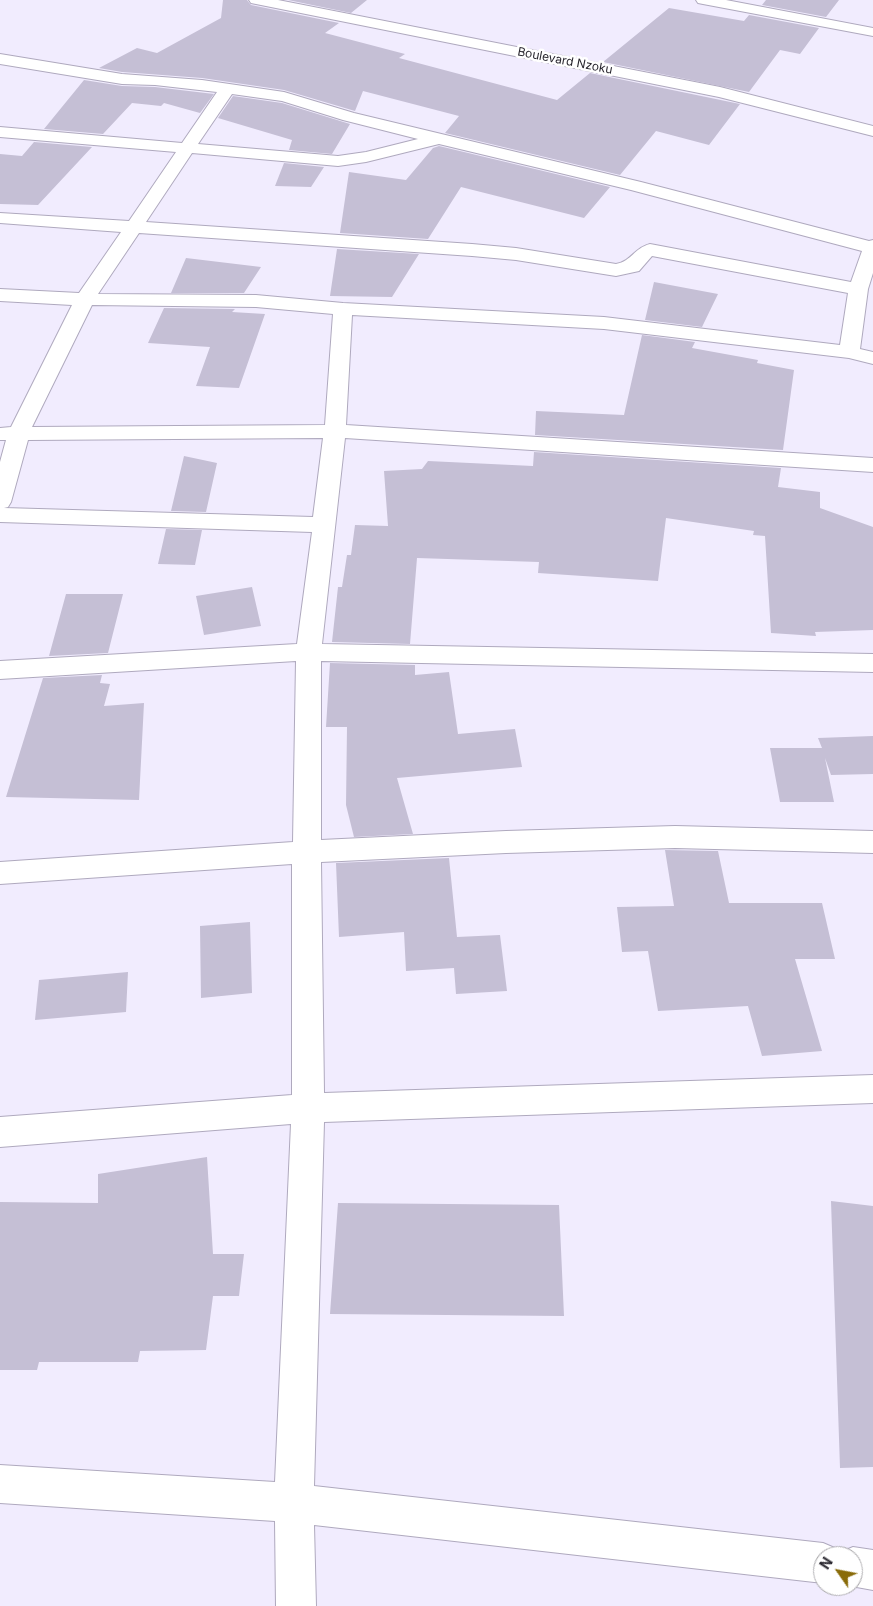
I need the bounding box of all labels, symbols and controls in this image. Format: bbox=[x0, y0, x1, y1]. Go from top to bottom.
street label: Boulevard Nzoku bbox=[516, 45, 614, 77]
north arrow bbox=[813, 1546, 863, 1596]
text: N bbox=[816, 1554, 836, 1572]

